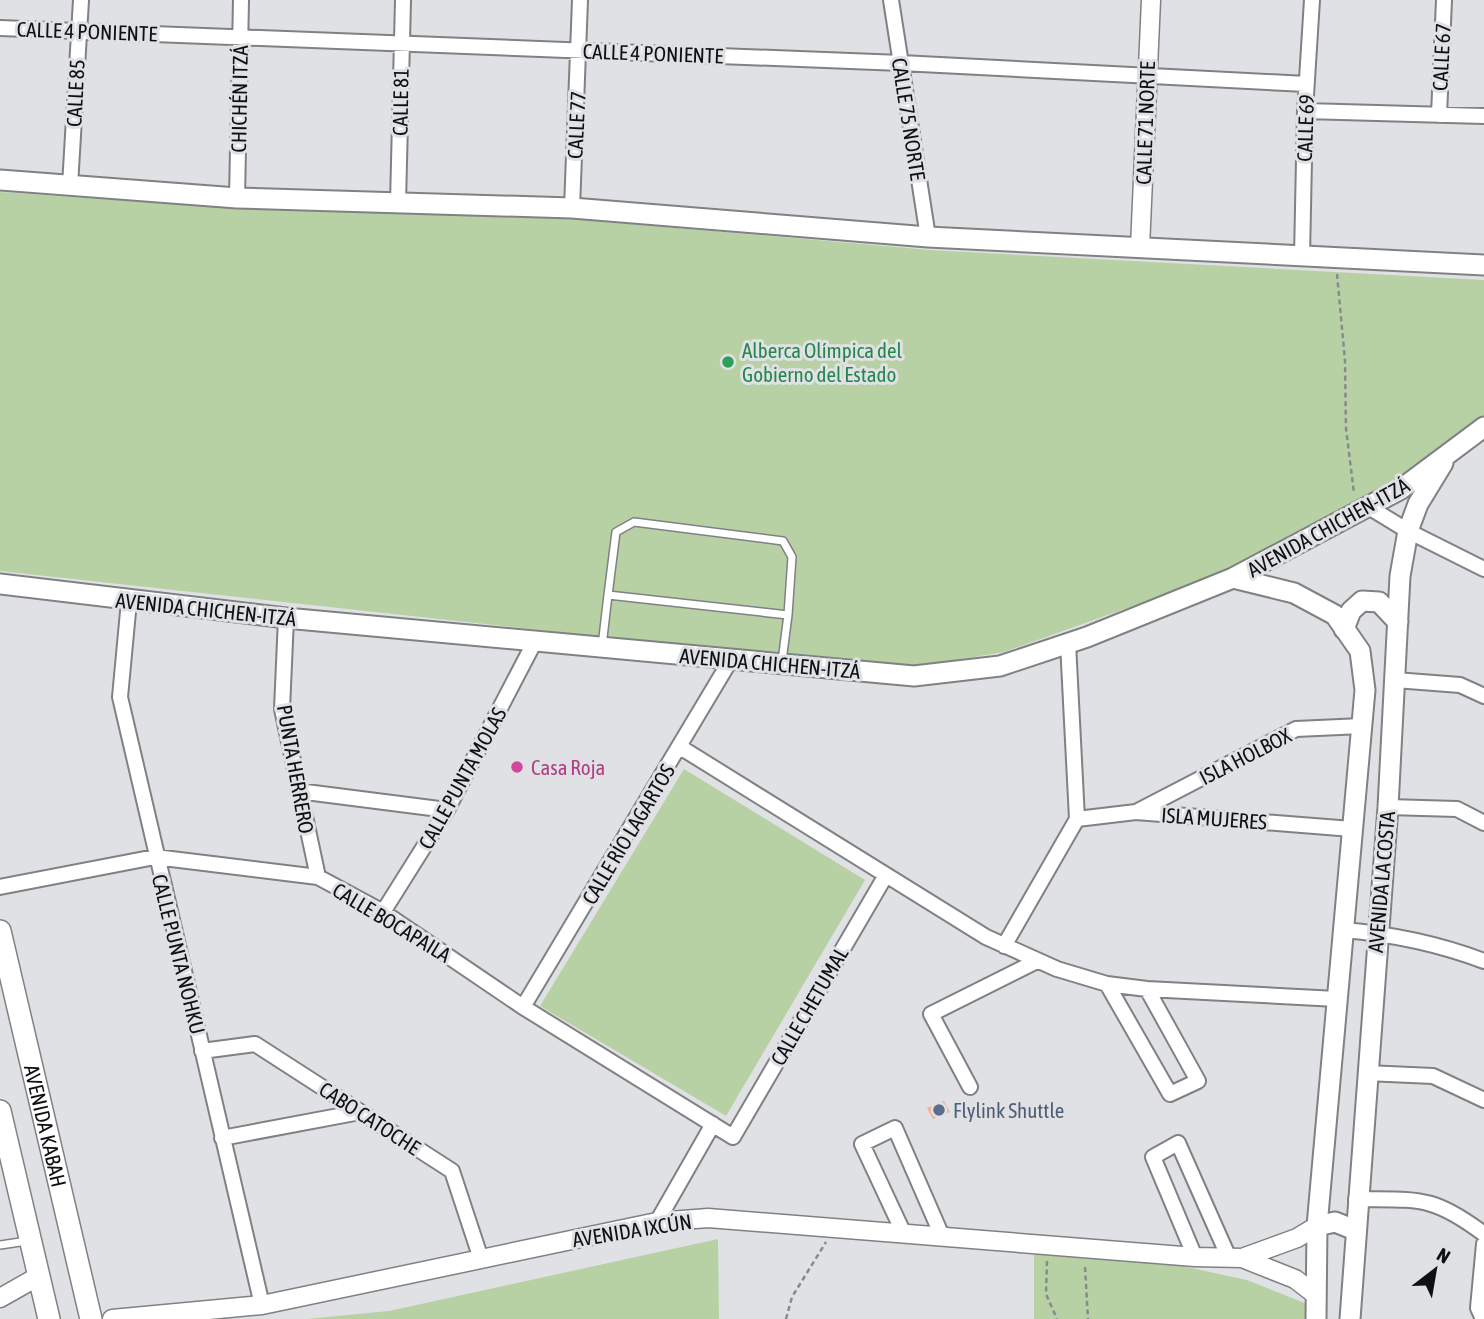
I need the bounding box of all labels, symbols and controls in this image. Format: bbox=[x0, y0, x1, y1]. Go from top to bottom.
street label: CALLE 4 PONIENTE bbox=[16, 17, 158, 45]
street label: CALLE 67 bbox=[1427, 23, 1455, 91]
street label: CALLE 4 PONIENTE bbox=[582, 39, 724, 67]
street label: CHICHÉN ITZÁ bbox=[226, 44, 252, 153]
street label: CALLE 75 NORTE bbox=[887, 56, 931, 182]
street label: CALLE 85 bbox=[61, 59, 89, 127]
street label: CALLE 71 NORTE bbox=[1131, 61, 1159, 185]
street label: CALLE 81 bbox=[387, 68, 413, 136]
street label: CALLE 77 bbox=[562, 91, 590, 159]
street label: CALLE 69 bbox=[1292, 94, 1318, 162]
place label: Alberca Olímpica del Gobierno del Estado bbox=[742, 338, 902, 386]
marker: Alberca Olímpica del Gobierno del Estado bbox=[720, 354, 736, 370]
street label: AVENIDA CHICHEN-ITZÁ bbox=[1243, 472, 1414, 581]
street label: AVENIDA CHICHEN-ITZÁ bbox=[115, 588, 298, 630]
street label: AVENIDA CHICHEN-ITZÁ bbox=[679, 643, 862, 683]
street label: PUNTA HERRERO bbox=[273, 703, 319, 835]
street label: CALLE PUNTA MOLAS bbox=[413, 703, 511, 853]
street label: ISLA HOLBOX bbox=[1195, 722, 1295, 789]
place label: Casa Roja bbox=[531, 755, 605, 779]
marker: Casa Roja bbox=[509, 759, 525, 775]
street label: CALLE RÍO LAGARTOS bbox=[577, 760, 679, 908]
street label: ISLA MUJERES bbox=[1160, 802, 1268, 834]
street label: AVENIDA LA COSTA bbox=[1363, 810, 1399, 954]
street label: CALLE PUNTA NOHKU bbox=[148, 872, 210, 1036]
street label: CALLE BOCAPAILA bbox=[329, 877, 456, 967]
street label: CALLE CHETUMAL bbox=[765, 943, 853, 1069]
street label: AVENIDA KABAH bbox=[20, 1062, 72, 1189]
street label: CABO CATOCHE bbox=[315, 1077, 425, 1160]
place label: Flylink Shuttle bbox=[953, 1098, 1064, 1122]
marker: Flylink Shuttle bbox=[931, 1102, 947, 1118]
street label: AVENIDA IXCÚN bbox=[571, 1209, 693, 1251]
north arrow bbox=[1400, 1235, 1470, 1305]
text: N bbox=[1433, 1243, 1454, 1268]

